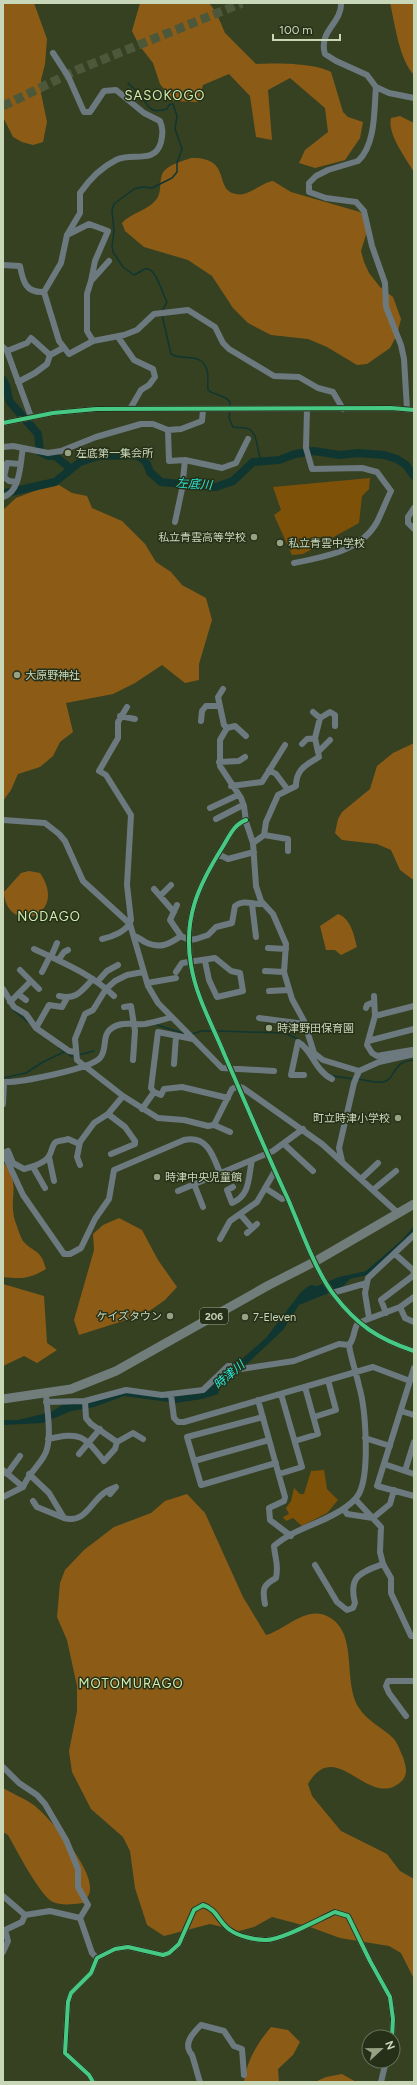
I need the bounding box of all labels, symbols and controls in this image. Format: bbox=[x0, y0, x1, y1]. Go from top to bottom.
scale bar bbox=[273, 16, 340, 42]
text: 100 m bbox=[279, 23, 313, 37]
district label: SASOKOGO bbox=[125, 88, 205, 103]
place label: 左底第一集会所 bbox=[76, 447, 154, 460]
marker: 左底第一集会所 bbox=[63, 448, 73, 458]
water label: 左底川 bbox=[176, 476, 214, 492]
place label: 私立青雲高等学校 bbox=[158, 531, 246, 544]
marker: 私立青雲高等学校 bbox=[249, 532, 259, 542]
place label: 私立青雲中学校 bbox=[288, 537, 365, 550]
marker: 私立青雲中学校 bbox=[275, 538, 285, 548]
place label: 大原野神社 bbox=[25, 669, 80, 682]
marker: 大原野神社 bbox=[12, 670, 22, 680]
district label: NODAGO bbox=[17, 909, 81, 924]
place label: 時津野田保育園 bbox=[277, 1022, 354, 1035]
marker: 時津野田保育園 bbox=[264, 1023, 274, 1033]
place label: 町立時津小学校 bbox=[313, 1112, 390, 1125]
marker: 町立時津小学校 bbox=[393, 1113, 403, 1123]
place label: 時津中央児童館 bbox=[165, 1171, 242, 1184]
marker: 時津中央児童館 bbox=[152, 1172, 162, 1182]
road number: 206 bbox=[200, 1308, 228, 1324]
place label: ケイズタウン bbox=[97, 1310, 162, 1323]
marker: ケイズタウン bbox=[165, 1311, 175, 1321]
place label: 7-Eleven bbox=[253, 1311, 296, 1324]
marker: 7-Eleven bbox=[240, 1312, 250, 1322]
water label: 時津川 bbox=[211, 1357, 249, 1392]
district label: MOTOMURAGO bbox=[78, 1676, 184, 1691]
north arrow bbox=[361, 2029, 401, 2069]
text: N bbox=[382, 2039, 397, 2052]

